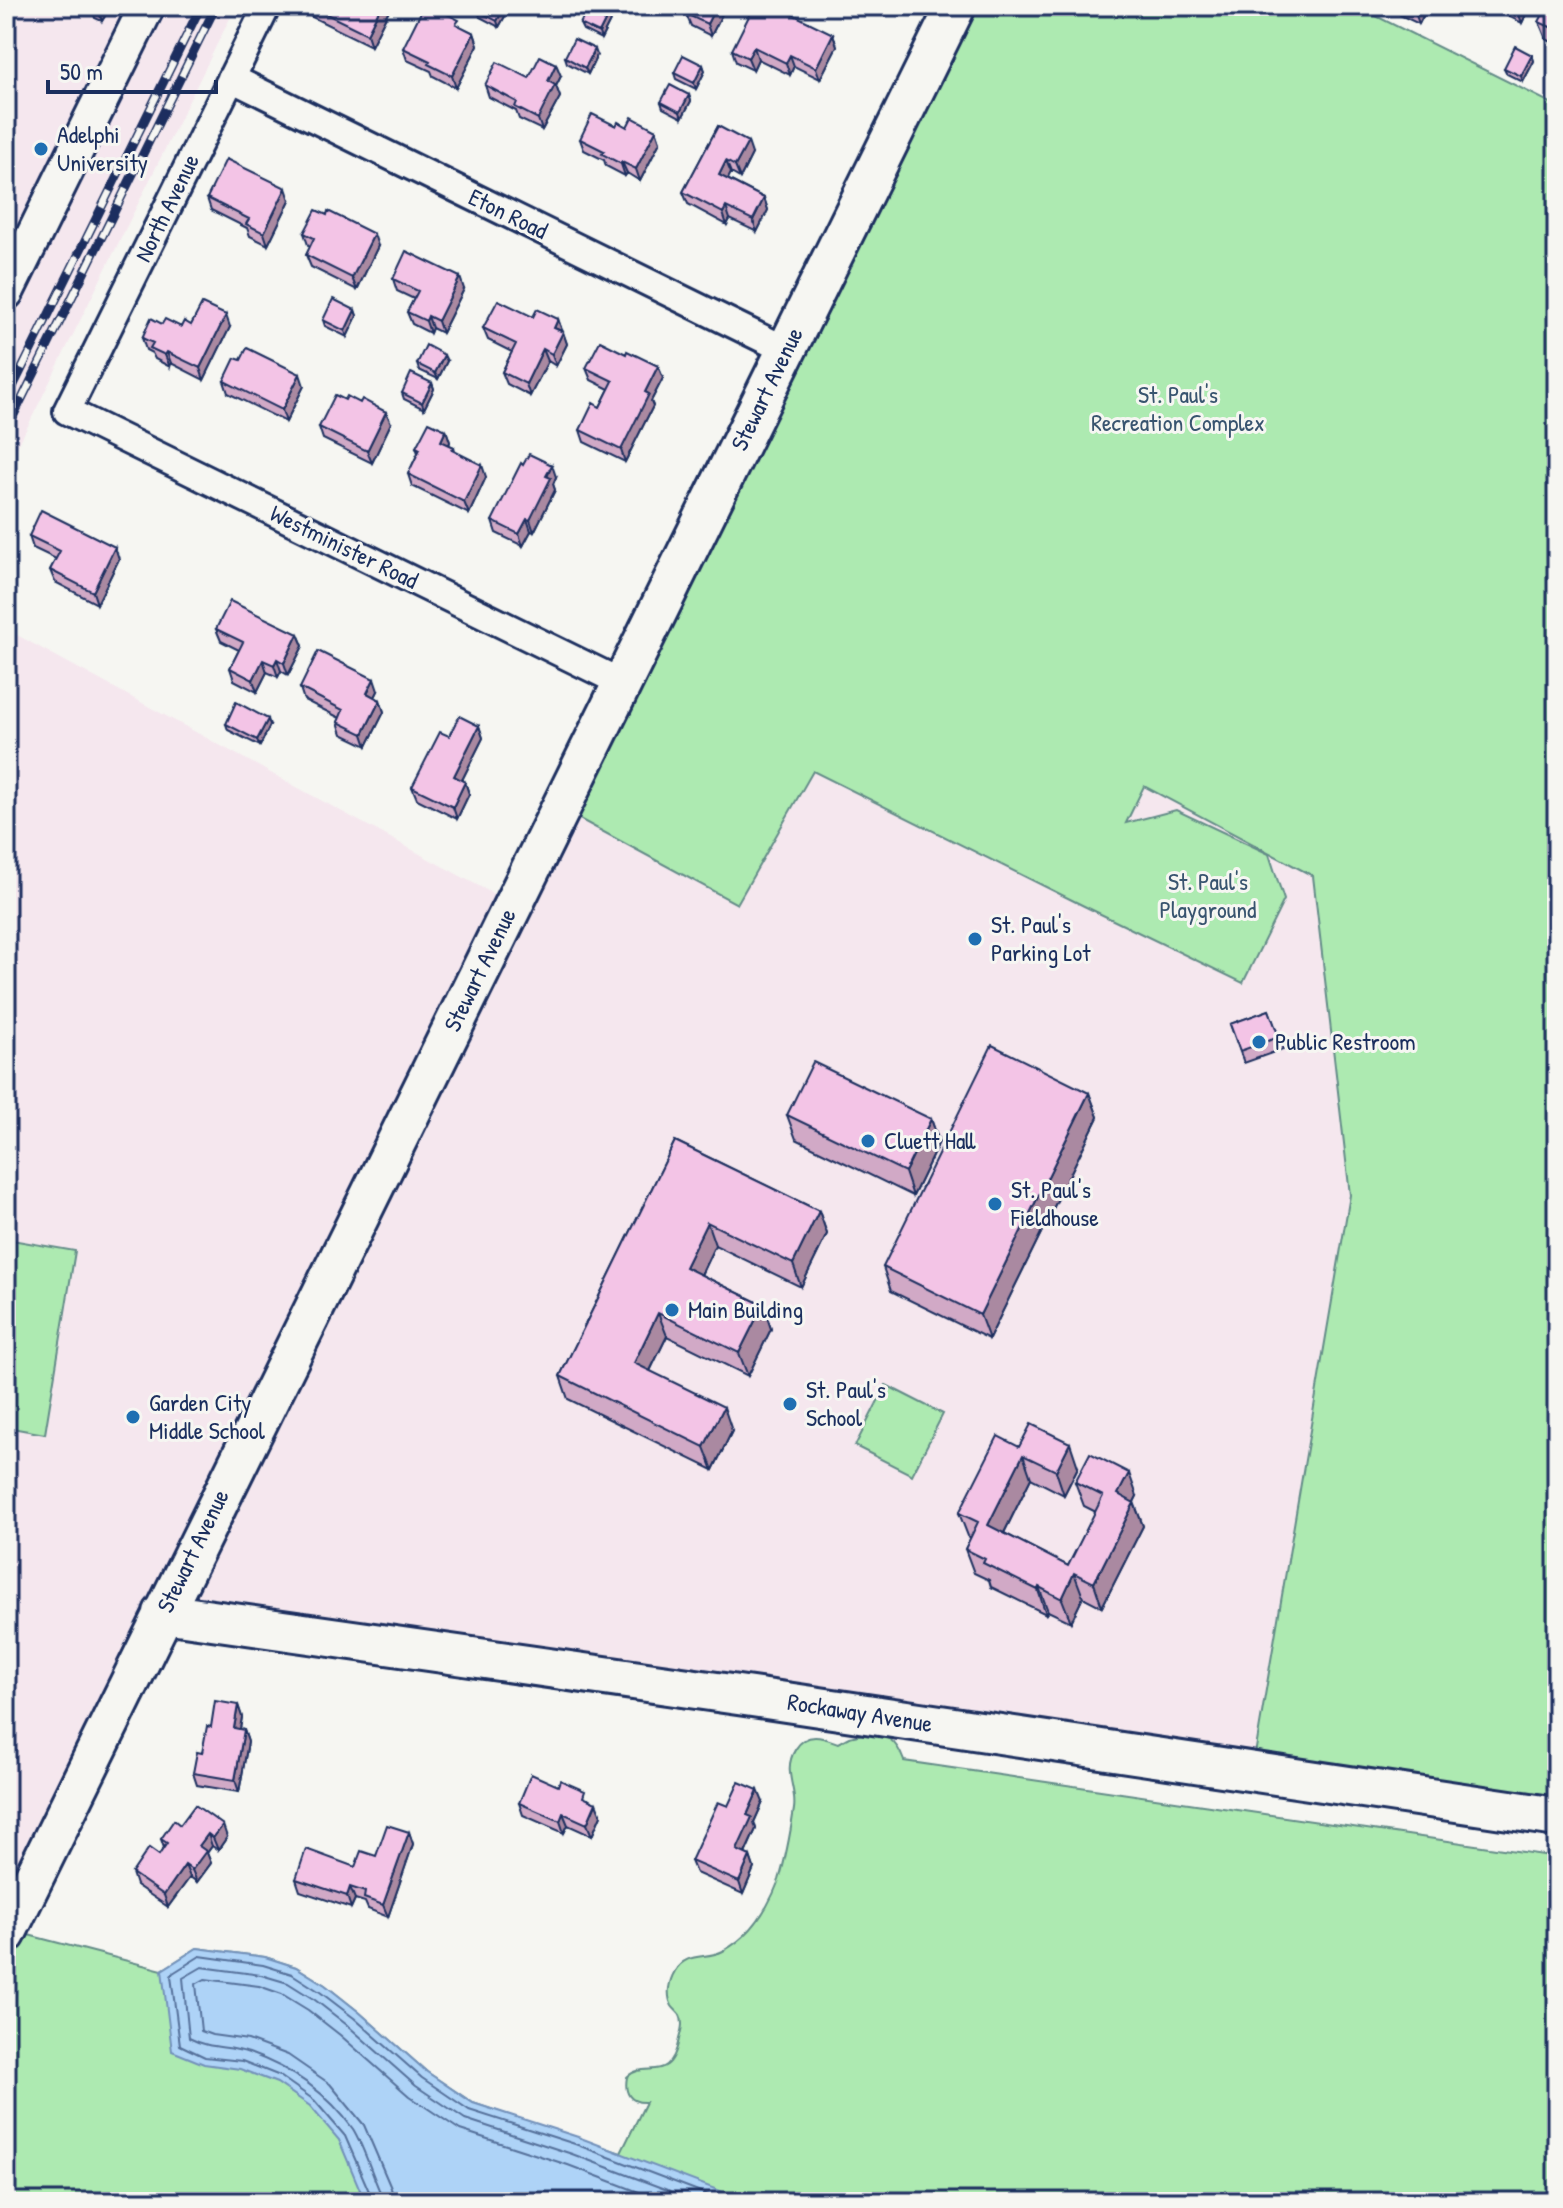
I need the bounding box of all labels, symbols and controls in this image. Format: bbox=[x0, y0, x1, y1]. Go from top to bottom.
scale bar bbox=[48, 44, 216, 94]
text: 50 m bbox=[60, 55, 103, 87]
place label: Adelphi University bbox=[57, 118, 148, 178]
marker: Adelphi University bbox=[32, 140, 50, 158]
street label: North Avenue bbox=[126, 148, 206, 267]
street label: Eton Road bbox=[464, 180, 553, 246]
street label: Stewart Avenue bbox=[723, 321, 810, 455]
park label: St. Paul's Recreation Complex bbox=[1091, 378, 1265, 438]
street label: Westminister Road bbox=[265, 496, 424, 596]
park label: St. Paul's Playground bbox=[1160, 865, 1256, 925]
street label: Stewart Avenue bbox=[436, 902, 523, 1036]
place label: St. Paul's Parking Lot bbox=[991, 908, 1091, 968]
marker: St. Paul's Parking Lot bbox=[966, 930, 984, 948]
place label: Public Restroom bbox=[1275, 1025, 1415, 1057]
marker: Public Restroom bbox=[1250, 1033, 1268, 1051]
place label: Cluett Hall bbox=[884, 1124, 976, 1156]
marker: Cluett Hall bbox=[859, 1132, 877, 1150]
place label: St. Paul's Fieldhouse bbox=[1010, 1173, 1099, 1233]
marker: St. Paul's Fieldhouse bbox=[986, 1195, 1004, 1213]
place label: Main Building bbox=[688, 1293, 803, 1325]
marker: Main Building bbox=[663, 1301, 681, 1319]
place label: St. Paul's School bbox=[806, 1373, 886, 1433]
place label: Garden City Middle School bbox=[149, 1386, 266, 1446]
marker: St. Paul's School bbox=[781, 1395, 799, 1413]
marker: Garden City Middle School bbox=[124, 1408, 142, 1426]
street label: Stewart Avenue bbox=[149, 1483, 236, 1617]
street label: Rockaway Avenue bbox=[785, 1685, 935, 1739]

